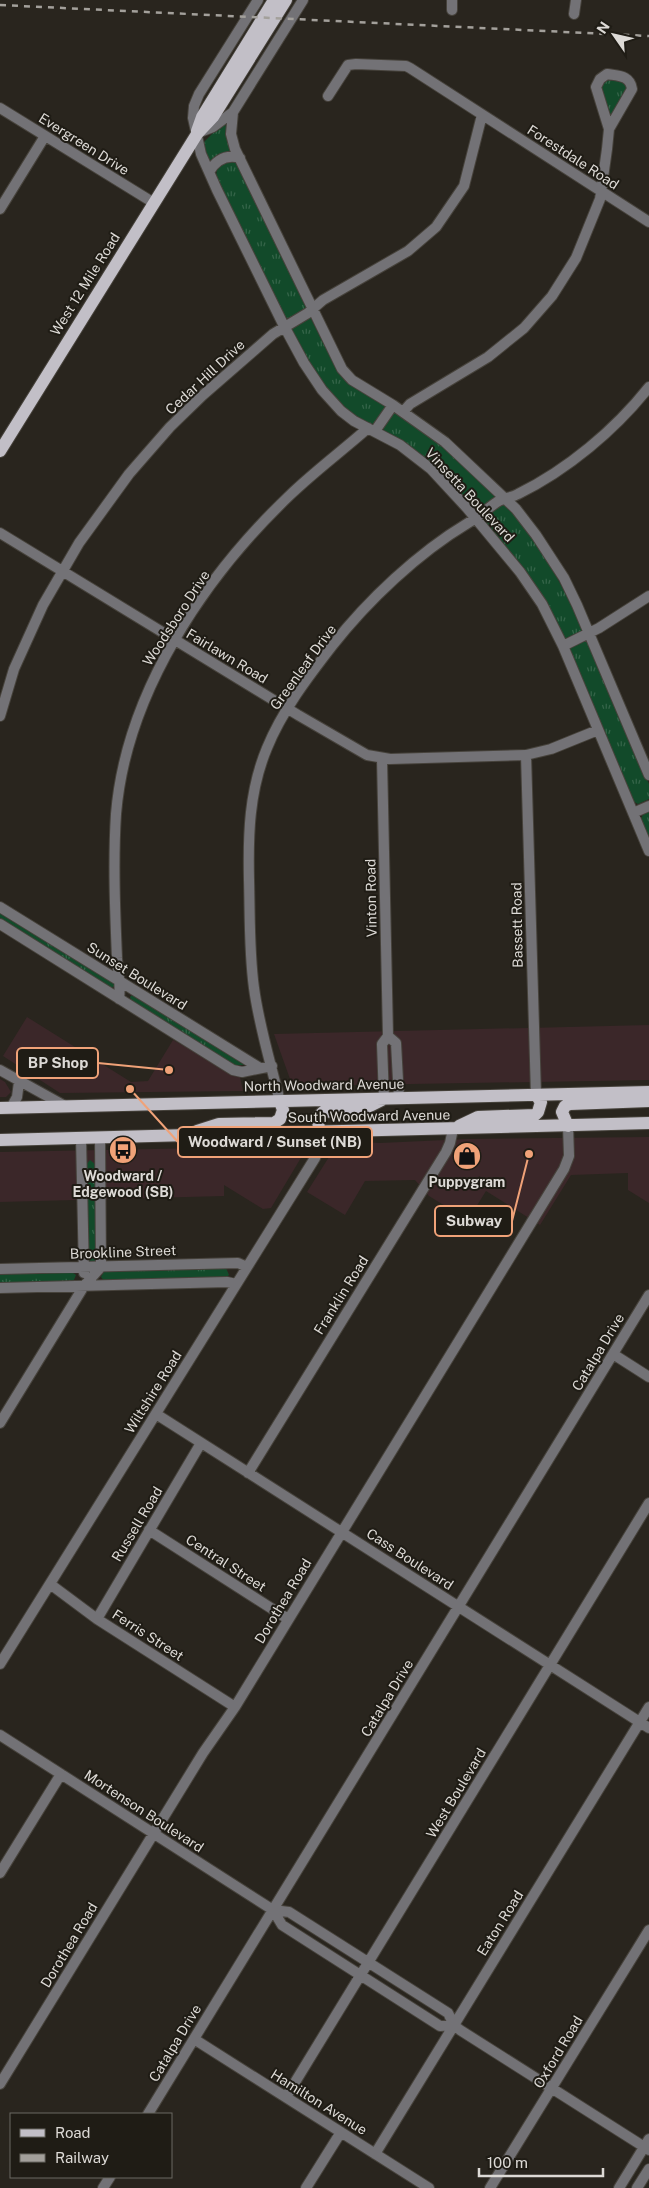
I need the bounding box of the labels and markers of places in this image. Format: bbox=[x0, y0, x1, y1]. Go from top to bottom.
callout: BP Shop bbox=[17, 1048, 98, 1078]
callout: Woodward / Sunset (NB) bbox=[178, 1127, 372, 1157]
bus stop icon: Woodward / Edgewood (SB) bbox=[108, 1135, 138, 1165]
shop icon: Puppygram bbox=[452, 1141, 482, 1171]
place label: Woodward / Edgewood (SB) bbox=[73, 1168, 174, 1200]
place label: Puppygram bbox=[429, 1174, 505, 1190]
callout: Subway bbox=[435, 1206, 512, 1236]

